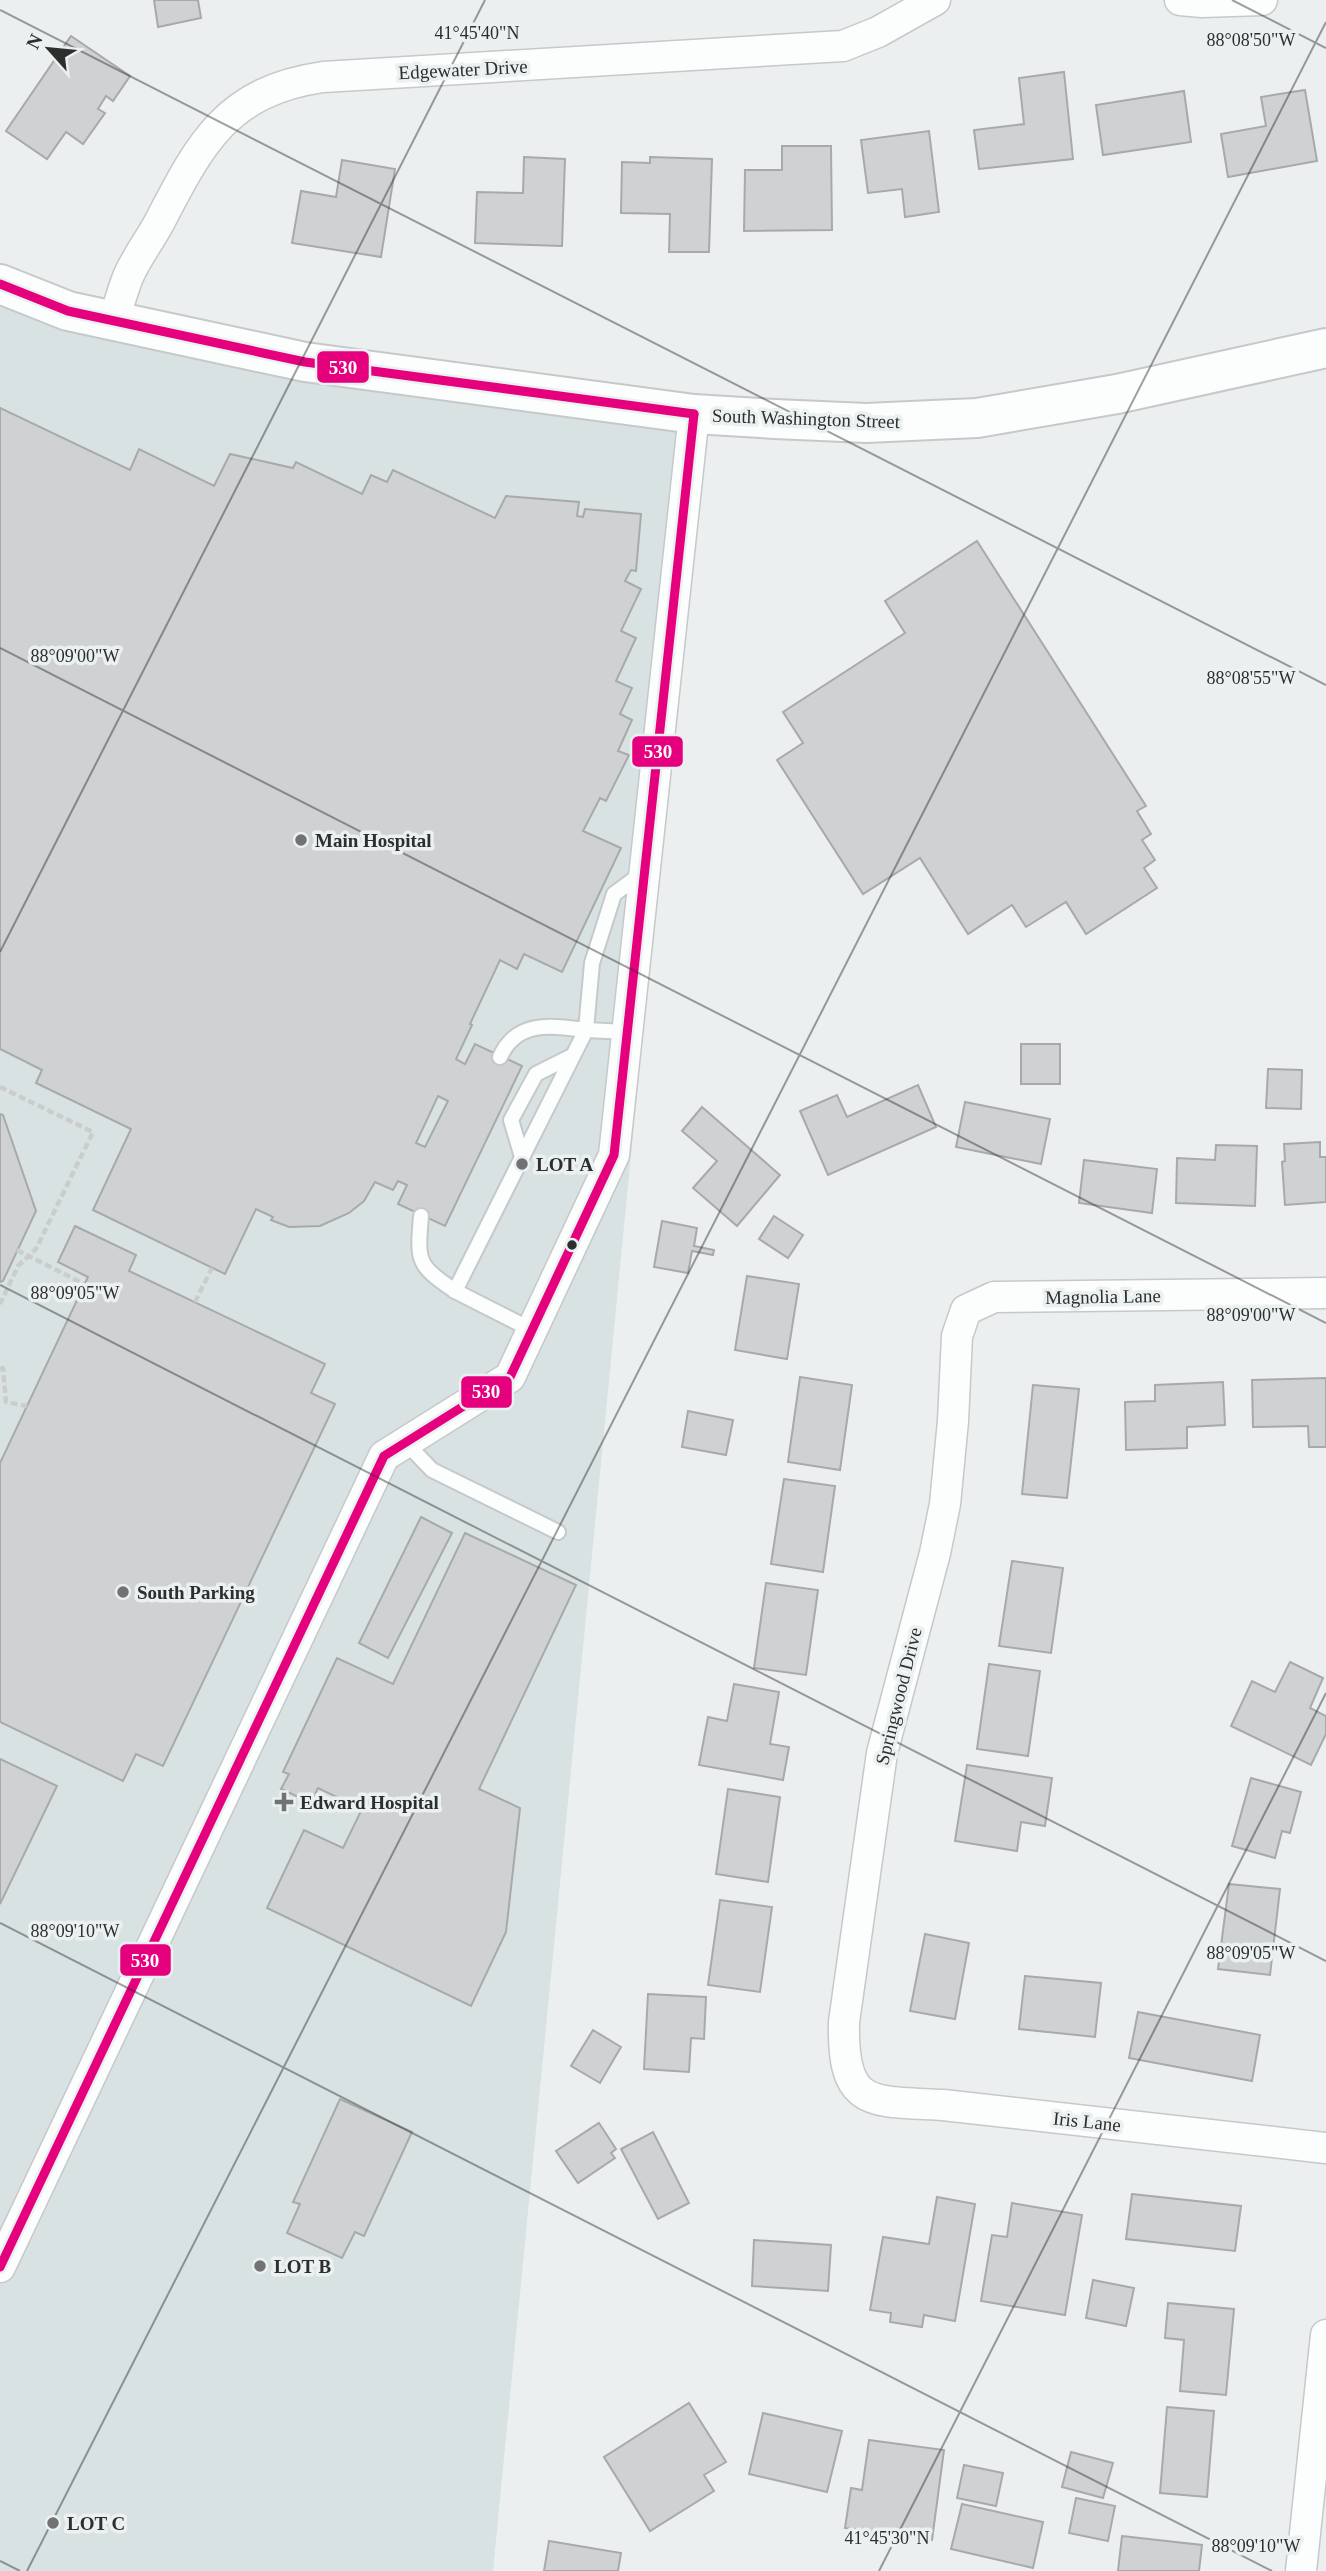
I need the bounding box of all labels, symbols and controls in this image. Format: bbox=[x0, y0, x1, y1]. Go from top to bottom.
north arrow bbox=[14, 14, 84, 84]
text: 41°45'40"N bbox=[435, 23, 519, 43]
text: N bbox=[22, 30, 47, 52]
text: 88°08'50"W bbox=[1207, 30, 1295, 50]
street label: Edgewater Drive bbox=[398, 56, 528, 83]
line badge: 530 bbox=[316, 350, 370, 384]
text: 530 bbox=[329, 357, 357, 378]
street label: South Washington Street bbox=[712, 405, 901, 432]
text: 88°09'00"W bbox=[31, 646, 119, 666]
text: 88°08'55"W bbox=[1207, 668, 1295, 688]
line badge: 530 bbox=[631, 735, 684, 768]
text: 530 bbox=[644, 741, 672, 762]
place label: Main Hospital bbox=[315, 830, 432, 851]
marker: Main Hospital bbox=[293, 832, 309, 848]
place label: LOT A bbox=[536, 1154, 593, 1175]
marker: LOT A bbox=[514, 1156, 530, 1172]
unlabelled marker bbox=[565, 1238, 579, 1252]
text: 88°09'05"W bbox=[31, 1283, 119, 1303]
street label: Magnolia Lane bbox=[1045, 1285, 1161, 1308]
text: 88°09'00"W bbox=[1207, 1305, 1295, 1325]
line badge: 530 bbox=[460, 1375, 513, 1409]
text: 530 bbox=[472, 1381, 500, 1402]
place label: South Parking bbox=[137, 1582, 255, 1603]
marker: South Parking bbox=[115, 1584, 131, 1600]
street label: Springwood Drive bbox=[871, 1625, 926, 1767]
marker: Edward Hospital bbox=[274, 1792, 294, 1812]
place label: Edward Hospital bbox=[300, 1792, 439, 1813]
text: 88°09'10"W bbox=[31, 1921, 119, 1941]
line badge: 530 bbox=[119, 1943, 172, 1977]
text: 88°09'05"W bbox=[1207, 1943, 1295, 1963]
text: 530 bbox=[131, 1950, 159, 1971]
street label: Iris Lane bbox=[1052, 2107, 1122, 2135]
place label: LOT B bbox=[274, 2256, 332, 2277]
marker: LOT B bbox=[252, 2258, 268, 2274]
place label: LOT C bbox=[67, 2513, 125, 2534]
marker: LOT C bbox=[45, 2515, 61, 2531]
text: 41°45'30"N bbox=[845, 2528, 929, 2548]
text: 88°09'10"W bbox=[1212, 2536, 1300, 2556]

